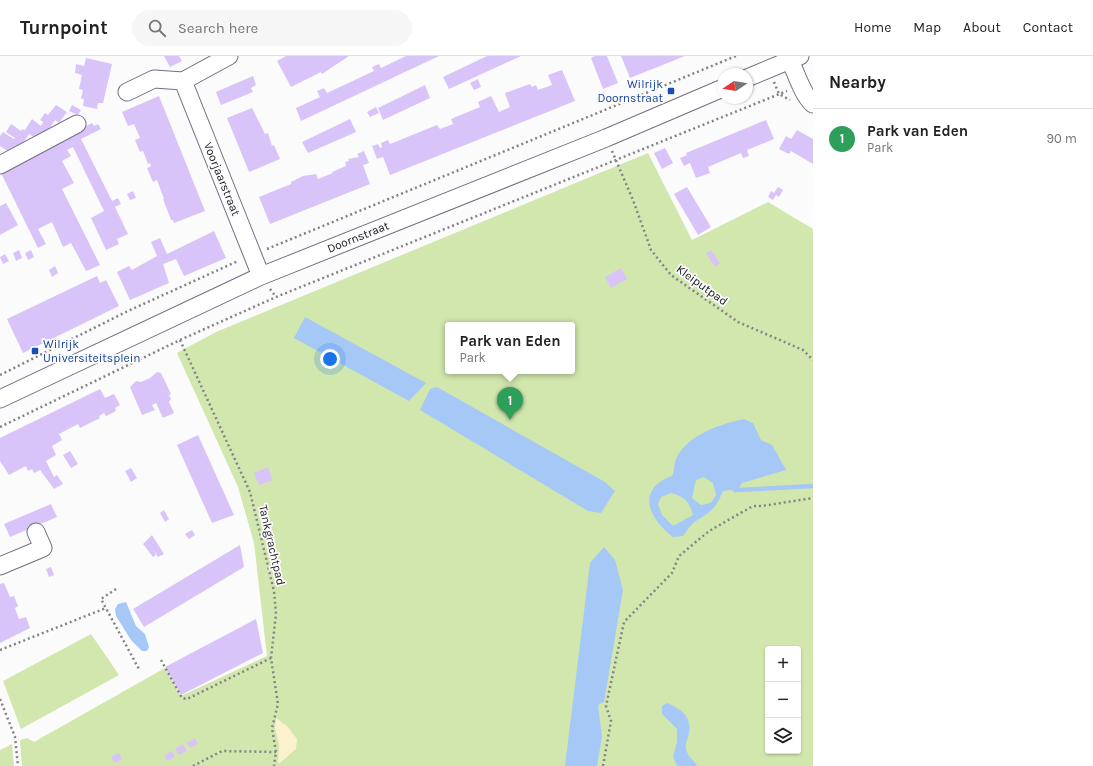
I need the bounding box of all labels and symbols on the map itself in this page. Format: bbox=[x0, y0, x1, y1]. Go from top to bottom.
north arrow bbox=[717, 68, 753, 104]
place label: Wilrijk Doornstraat bbox=[598, 77, 663, 105]
marker: Wilrijk Doornstraat bbox=[666, 86, 676, 96]
street label: Voorjaarstraat bbox=[201, 140, 243, 218]
street label: Doornstraat bbox=[325, 218, 391, 256]
street label: Kleiputpad bbox=[674, 262, 730, 308]
place label: Wilrijk Universiteitsplein bbox=[43, 337, 141, 365]
marker: Wilrijk Universiteitsplein bbox=[30, 346, 40, 356]
your location bbox=[320, 349, 340, 369]
pin: 1 bbox=[497, 387, 523, 420]
street label: Tankgrachtpad bbox=[256, 503, 288, 587]

